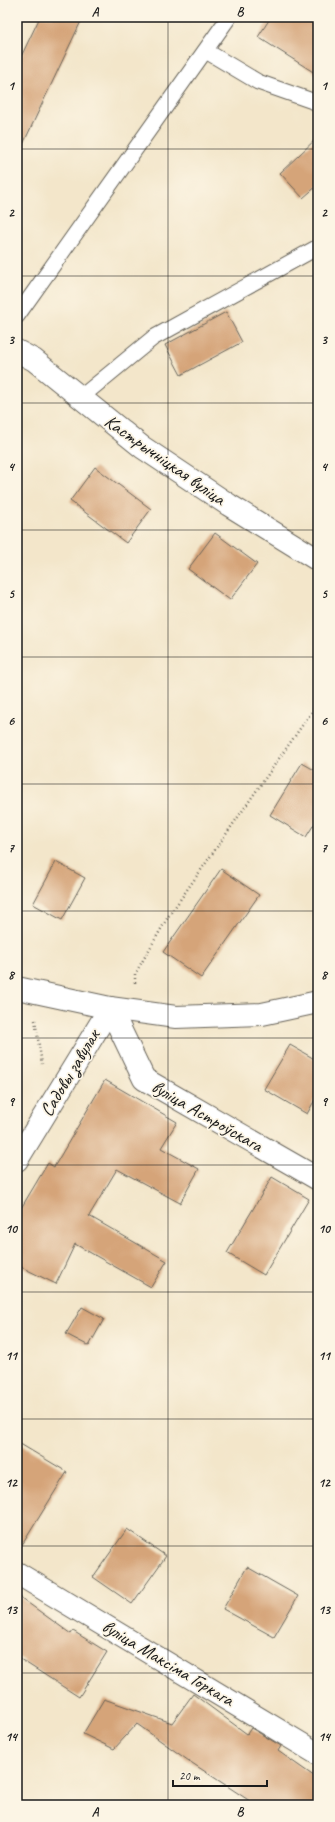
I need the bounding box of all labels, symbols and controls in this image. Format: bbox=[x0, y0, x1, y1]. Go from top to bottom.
text: A bbox=[92, 4, 100, 20]
text: B bbox=[237, 4, 245, 20]
text: 1 bbox=[8, 78, 16, 94]
text: 1 bbox=[321, 78, 329, 94]
text: 2 bbox=[8, 205, 15, 221]
text: 2 bbox=[321, 205, 328, 221]
text: 3 bbox=[8, 332, 15, 348]
text: 3 bbox=[321, 332, 328, 348]
street label: Кастрычніцкая вуліца bbox=[100, 409, 232, 512]
text: 4 bbox=[8, 459, 16, 475]
text: 4 bbox=[321, 459, 329, 475]
text: 5 bbox=[8, 586, 15, 602]
text: 5 bbox=[321, 586, 328, 602]
text: 6 bbox=[8, 713, 15, 729]
text: 6 bbox=[321, 713, 328, 729]
text: 7 bbox=[8, 840, 15, 856]
text: 7 bbox=[321, 840, 328, 856]
text: 8 bbox=[8, 967, 16, 983]
text: 8 bbox=[321, 967, 329, 983]
street label: Садовы завулак bbox=[35, 1023, 106, 1121]
street label: вуліца Астроўскага bbox=[147, 1075, 268, 1158]
text: 9 bbox=[8, 1094, 15, 1110]
text: 9 bbox=[321, 1094, 328, 1110]
text: 10 bbox=[5, 1221, 18, 1237]
text: 10 bbox=[318, 1221, 331, 1237]
text: 11 bbox=[5, 1348, 19, 1364]
text: 11 bbox=[318, 1348, 332, 1364]
text: 12 bbox=[5, 1475, 18, 1491]
text: 12 bbox=[318, 1475, 331, 1491]
text: 13 bbox=[5, 1602, 18, 1618]
text: 13 bbox=[318, 1602, 331, 1618]
street label: вуліца Максіма Горкага bbox=[98, 1614, 240, 1713]
text: 14 bbox=[5, 1729, 19, 1745]
text: 14 bbox=[318, 1729, 332, 1745]
scale bar bbox=[173, 1762, 267, 1788]
text: 20 m bbox=[179, 1768, 201, 1784]
text: A bbox=[92, 1804, 100, 1820]
text: B bbox=[237, 1804, 245, 1820]

